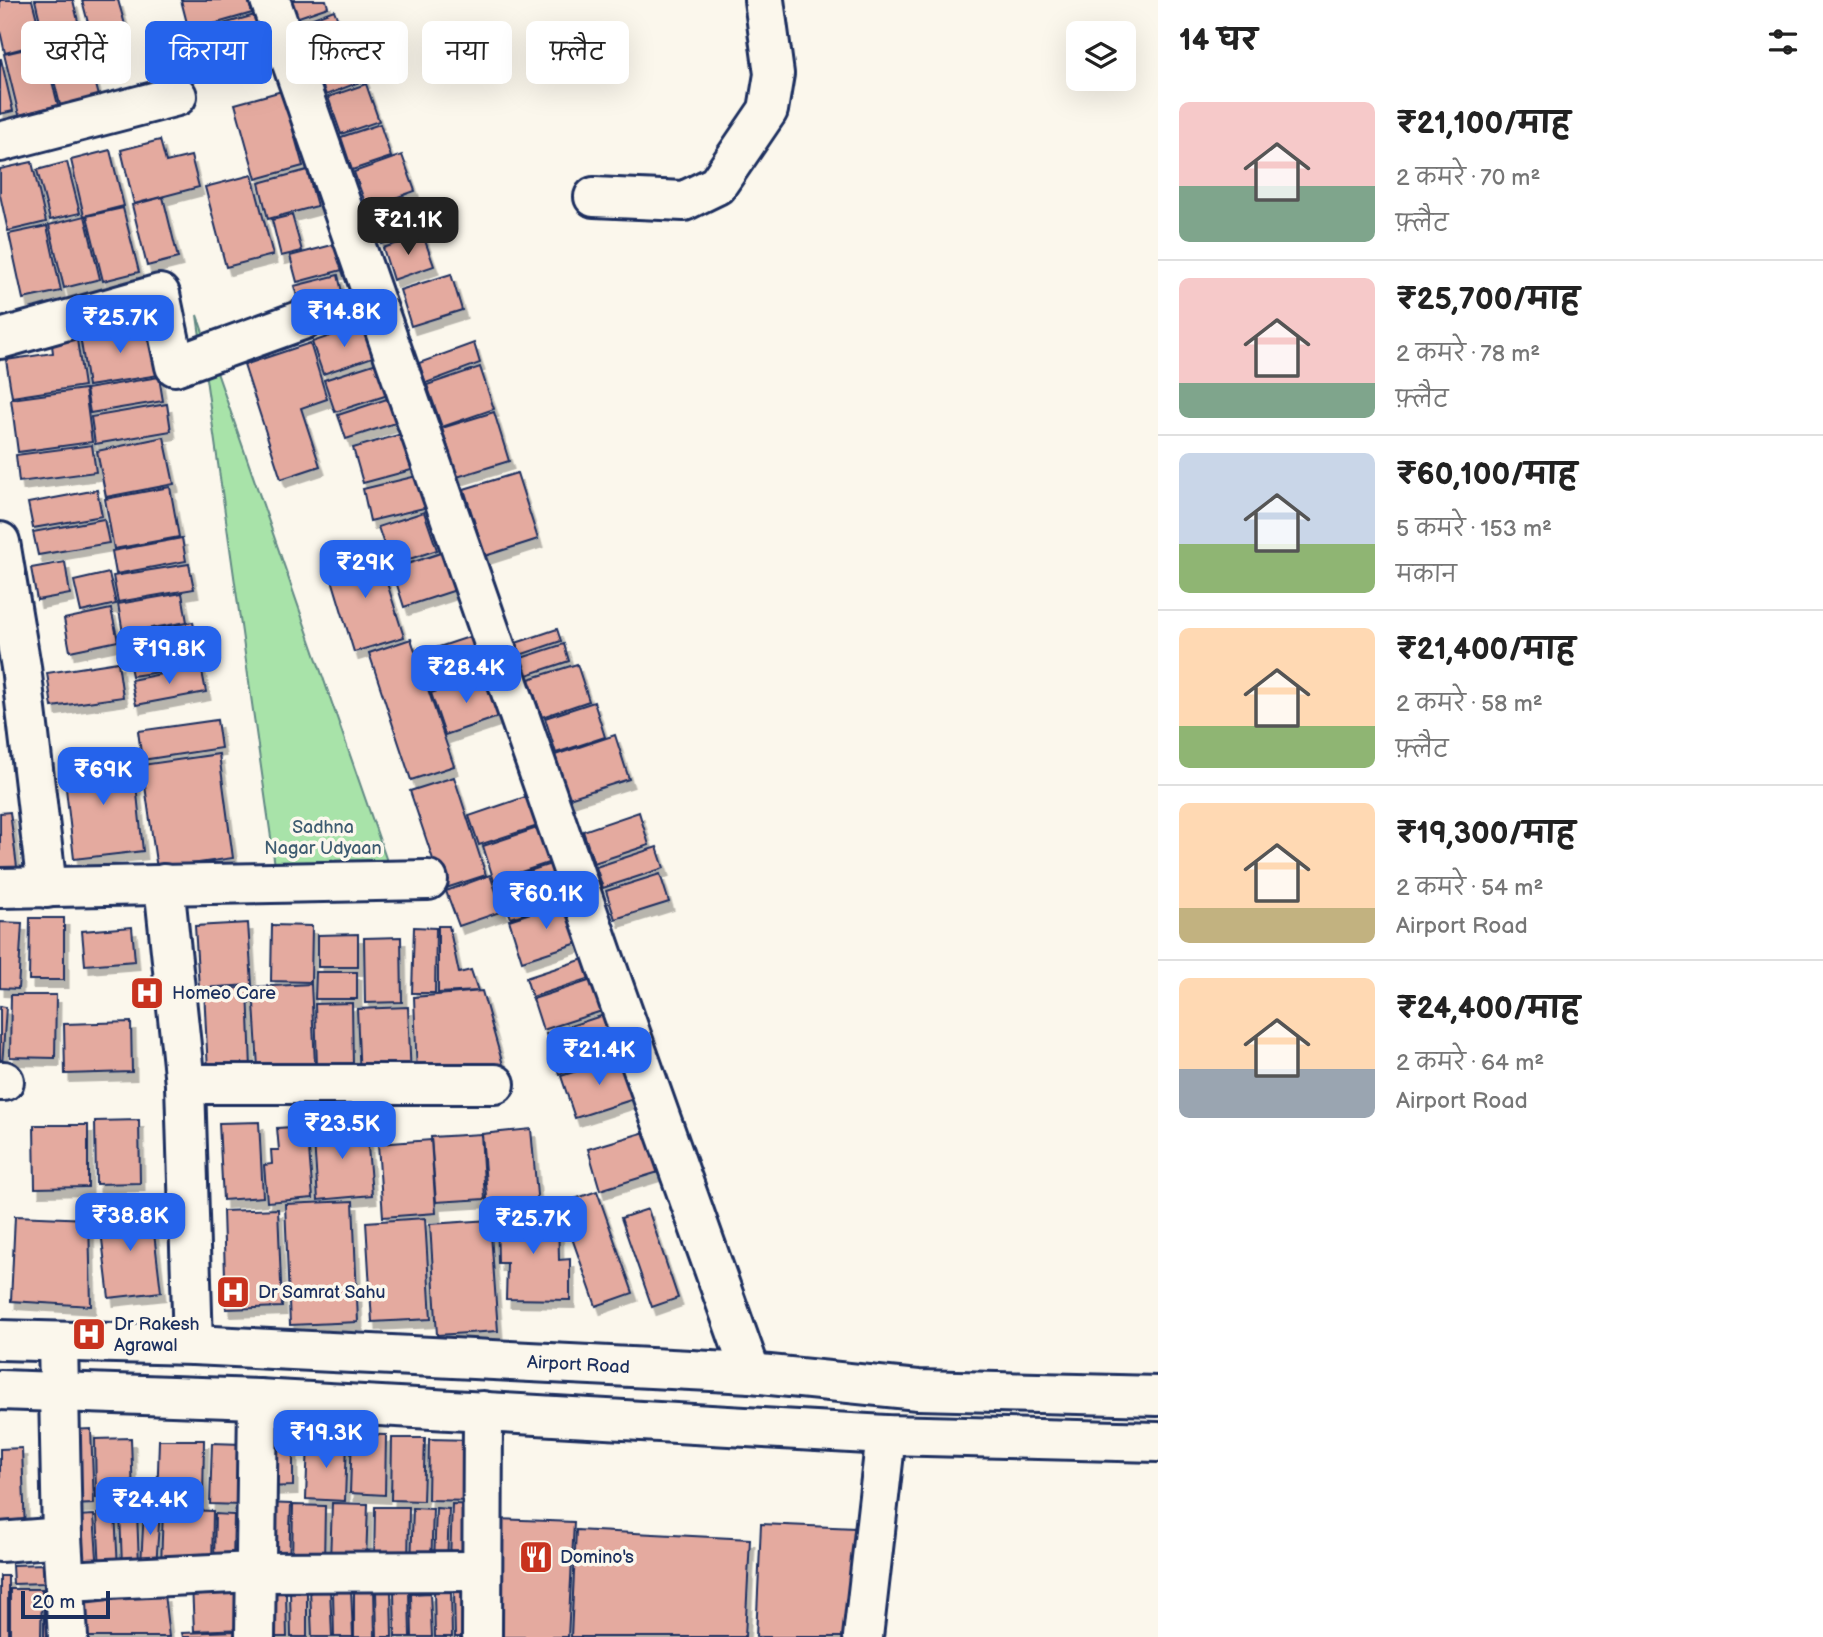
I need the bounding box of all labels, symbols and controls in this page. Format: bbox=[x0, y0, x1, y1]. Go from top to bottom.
chip: खरीदें bbox=[21, 21, 131, 84]
chip: किराया bbox=[145, 21, 272, 84]
chip: फ़िल्टर bbox=[286, 21, 408, 84]
chip: नया bbox=[422, 21, 512, 84]
chip: फ़्लैट bbox=[526, 21, 629, 84]
map controls bbox=[1066, 21, 1136, 91]
button: layers bbox=[1066, 21, 1136, 91]
text: 14 घर bbox=[1179, 23, 1257, 59]
icon: filters bbox=[1764, 23, 1802, 61]
text: ₹21,100/माह bbox=[1396, 106, 1570, 142]
icon: home bbox=[1235, 130, 1319, 214]
text: 2 कमरे · 70 m² bbox=[1396, 164, 1540, 192]
pin: ₹21.1K bbox=[351, 198, 465, 257]
text: ₹21.1K bbox=[373, 206, 443, 234]
text: फ़्लैट bbox=[1396, 210, 1448, 238]
text: ₹25,700/माह bbox=[1396, 282, 1580, 318]
pin: ₹14.8K bbox=[287, 290, 401, 349]
pin: ₹25.7K bbox=[63, 296, 177, 355]
text: ₹14.8K bbox=[307, 298, 381, 326]
text: ₹25.7K bbox=[82, 304, 158, 332]
icon: home bbox=[1235, 306, 1319, 390]
text: 2 कमरे · 78 m² bbox=[1396, 340, 1540, 368]
text: फ़्लैट bbox=[1396, 386, 1448, 414]
text: ₹60,100/माह bbox=[1396, 457, 1577, 493]
icon: home bbox=[1235, 481, 1319, 565]
text: 5 कमरे · 153 m² bbox=[1396, 515, 1552, 543]
pin: ₹29K bbox=[324, 540, 406, 600]
text: ₹29K bbox=[336, 549, 394, 577]
text: मकान bbox=[1396, 561, 1457, 589]
pin: ₹19.8K bbox=[112, 626, 226, 686]
text: ₹21,400/माह bbox=[1396, 632, 1575, 668]
text: ₹19.8K bbox=[132, 635, 206, 663]
pin: ₹28.4K bbox=[409, 646, 523, 705]
text: ₹28.4K bbox=[427, 654, 505, 682]
icon: home bbox=[1235, 656, 1319, 740]
text: 2 कमरे · 58 m² bbox=[1396, 690, 1543, 718]
text: फ़्लैट bbox=[1396, 736, 1448, 764]
pin: ₹69K bbox=[62, 748, 144, 807]
text: ₹69K bbox=[74, 756, 132, 784]
text: ₹19,300/माह bbox=[1396, 816, 1575, 852]
park label: Sadhna Nagar Udyaan bbox=[264, 817, 382, 859]
icon: home bbox=[1235, 831, 1319, 915]
pin: ₹60.1K bbox=[489, 872, 603, 931]
text: 2 कमरे · 54 m² bbox=[1396, 874, 1543, 902]
text: ₹60.1K bbox=[509, 880, 583, 908]
text: Airport Road bbox=[1396, 912, 1528, 940]
hospital icon: Homeo Care bbox=[128, 974, 166, 1012]
place label: Homeo Care bbox=[172, 983, 276, 1004]
text: ₹24,400/माह bbox=[1396, 991, 1580, 1027]
icon: home bbox=[1235, 1006, 1319, 1090]
pin: ₹21.4K bbox=[542, 1028, 656, 1087]
text: ₹21.4K bbox=[562, 1036, 636, 1064]
text: 2 कमरे · 64 m² bbox=[1396, 1049, 1544, 1077]
text: Airport Road bbox=[1396, 1087, 1528, 1115]
pin: ₹23.5K bbox=[285, 1102, 399, 1161]
text: ₹23.5K bbox=[304, 1110, 380, 1138]
pin: ₹38.8K bbox=[73, 1194, 187, 1253]
pin: ₹25.7K bbox=[476, 1196, 590, 1256]
text: ₹38.8K bbox=[91, 1202, 169, 1230]
text: ₹25.7K bbox=[495, 1205, 571, 1233]
hospital icon: Dr Samrat Sahu bbox=[214, 1273, 252, 1311]
place label: Dr Samrat Sahu bbox=[258, 1282, 385, 1303]
place label: Dr Rakesh Agrawal bbox=[114, 1314, 200, 1356]
hospital icon: Dr Rakesh Agrawal bbox=[70, 1315, 108, 1353]
street label: Airport Road bbox=[526, 1351, 630, 1377]
pin: ₹19.3K bbox=[269, 1410, 383, 1470]
text: ₹19.3K bbox=[289, 1419, 363, 1447]
pin: ₹24.4K bbox=[93, 1478, 207, 1537]
text: ₹24.4K bbox=[112, 1486, 188, 1514]
restaurant icon: Domino's bbox=[517, 1538, 555, 1576]
place label: Domino's bbox=[560, 1547, 634, 1568]
scale bar bbox=[21, 1588, 110, 1620]
text: 20 m bbox=[32, 1591, 75, 1614]

